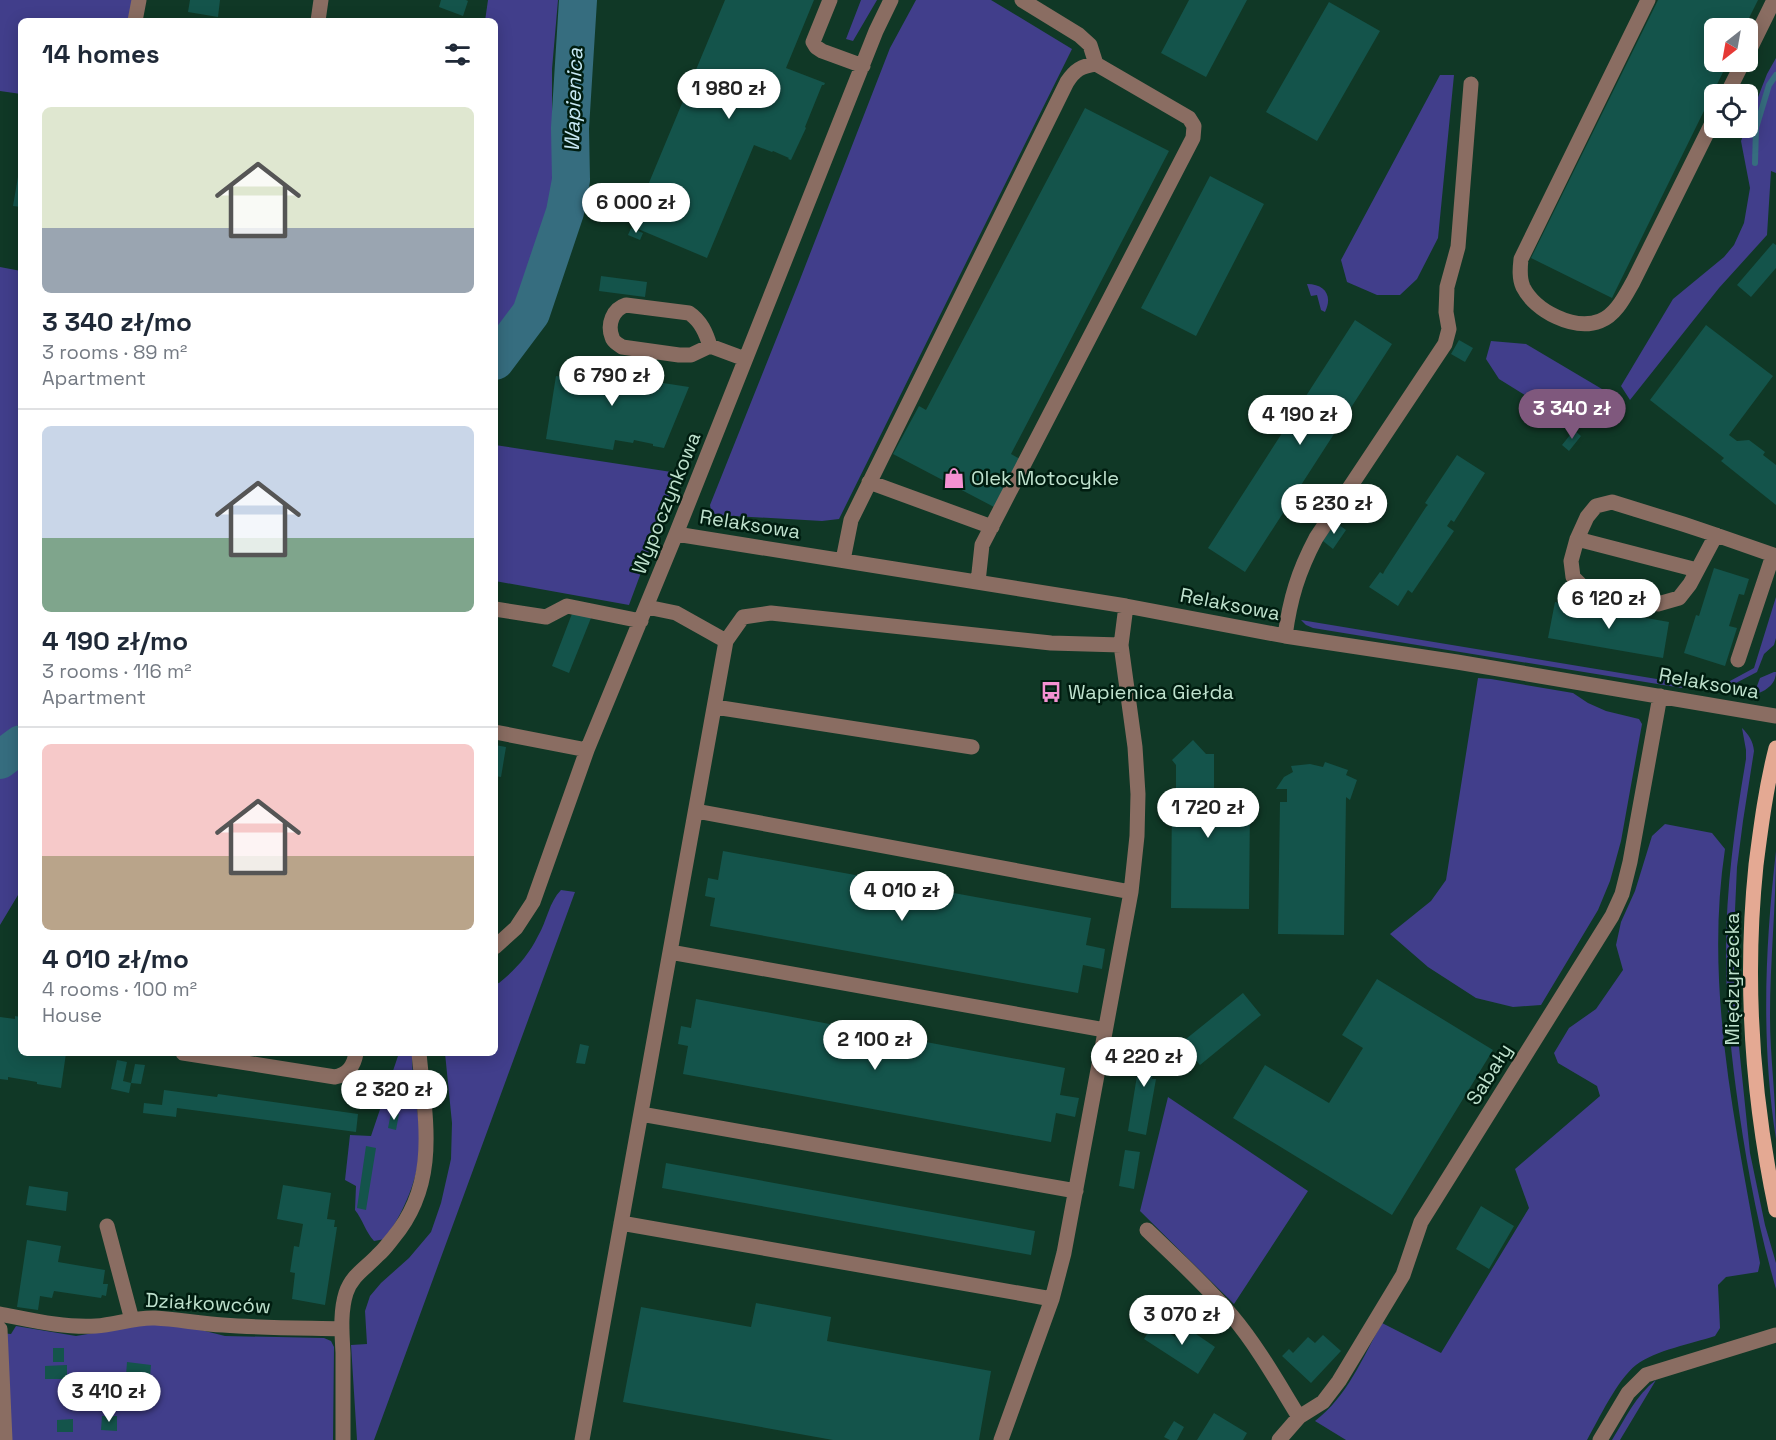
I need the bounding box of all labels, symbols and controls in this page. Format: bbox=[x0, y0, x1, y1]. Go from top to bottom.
north arrow bbox=[1704, 18, 1758, 72]
map controls bbox=[1704, 18, 1758, 138]
text: 14 homes bbox=[42, 37, 160, 71]
icon: filters bbox=[441, 38, 474, 71]
water label: Wapienica bbox=[558, 47, 588, 152]
pin: 1 980 zł bbox=[667, 69, 791, 120]
text: 1 980 zł bbox=[691, 75, 767, 101]
button: locate bbox=[1704, 84, 1758, 138]
icon: home bbox=[204, 146, 312, 254]
pin: 6 000 zł bbox=[574, 183, 698, 234]
text: 6 000 zł bbox=[596, 189, 676, 215]
text: 3 340 zł/mo bbox=[42, 305, 192, 339]
text: 3 rooms · 89 m² bbox=[42, 339, 187, 365]
pin: 6 790 zł bbox=[550, 356, 674, 407]
text: 6 790 zł bbox=[573, 362, 651, 388]
text: Apartment bbox=[42, 365, 146, 391]
pin: 3 340 zł bbox=[1510, 389, 1634, 440]
pin: 4 190 zł bbox=[1238, 395, 1362, 446]
text: 3 340 zł bbox=[1533, 395, 1611, 421]
text: 4 190 zł bbox=[1262, 401, 1338, 427]
street label: Wypoczynkowa bbox=[626, 428, 706, 578]
icon: home bbox=[204, 465, 312, 573]
place label: Olek Motocykle bbox=[971, 465, 1119, 491]
shop icon: Olek Motocykle bbox=[942, 466, 966, 490]
pin: 5 230 zł bbox=[1272, 484, 1396, 535]
text: 5 230 zł bbox=[1295, 490, 1373, 516]
street label: Relaksowa bbox=[698, 503, 802, 545]
pin: 6 120 zł bbox=[1547, 579, 1671, 630]
street label: Relaksowa bbox=[1178, 582, 1282, 626]
text: 6 120 zł bbox=[1572, 585, 1646, 611]
text: 4 190 zł/mo bbox=[42, 624, 188, 658]
text: 3 rooms · 116 m² bbox=[42, 658, 192, 684]
street label: Relaksowa bbox=[1657, 661, 1761, 705]
place label: Wapienica Giełda bbox=[1068, 679, 1234, 705]
bus stop icon: Wapienica Giełda bbox=[1039, 680, 1063, 704]
text: Apartment bbox=[42, 684, 146, 710]
icon: home bbox=[204, 783, 312, 891]
pin: 1 720 zł bbox=[1146, 788, 1270, 839]
text: 1 720 zł bbox=[1171, 794, 1245, 820]
pin: 4 010 zł bbox=[840, 871, 964, 922]
text: 4 010 zł bbox=[864, 877, 940, 903]
street label: Międzyrzecka bbox=[1719, 913, 1745, 1045]
text: 4 010 zł/mo bbox=[42, 942, 189, 976]
text: 4 rooms · 100 m² bbox=[42, 976, 197, 1002]
text: House bbox=[42, 1002, 102, 1028]
pin: 2 100 zł bbox=[813, 1020, 937, 1071]
text: 2 100 zł bbox=[837, 1026, 913, 1052]
pin: 4 220 zł bbox=[1082, 1037, 1206, 1088]
street label: Sabały bbox=[1460, 1038, 1518, 1110]
text: 4 220 zł bbox=[1105, 1043, 1183, 1069]
pin: 2 320 zł bbox=[332, 1070, 456, 1121]
text: 2 320 zł bbox=[355, 1076, 433, 1102]
street label: Działkowców bbox=[145, 1287, 271, 1319]
pin: 3 070 zł bbox=[1120, 1295, 1244, 1346]
text: 3 070 zł bbox=[1143, 1301, 1221, 1327]
pin: 3 410 zł bbox=[47, 1372, 171, 1423]
text: 3 410 zł bbox=[72, 1378, 146, 1404]

